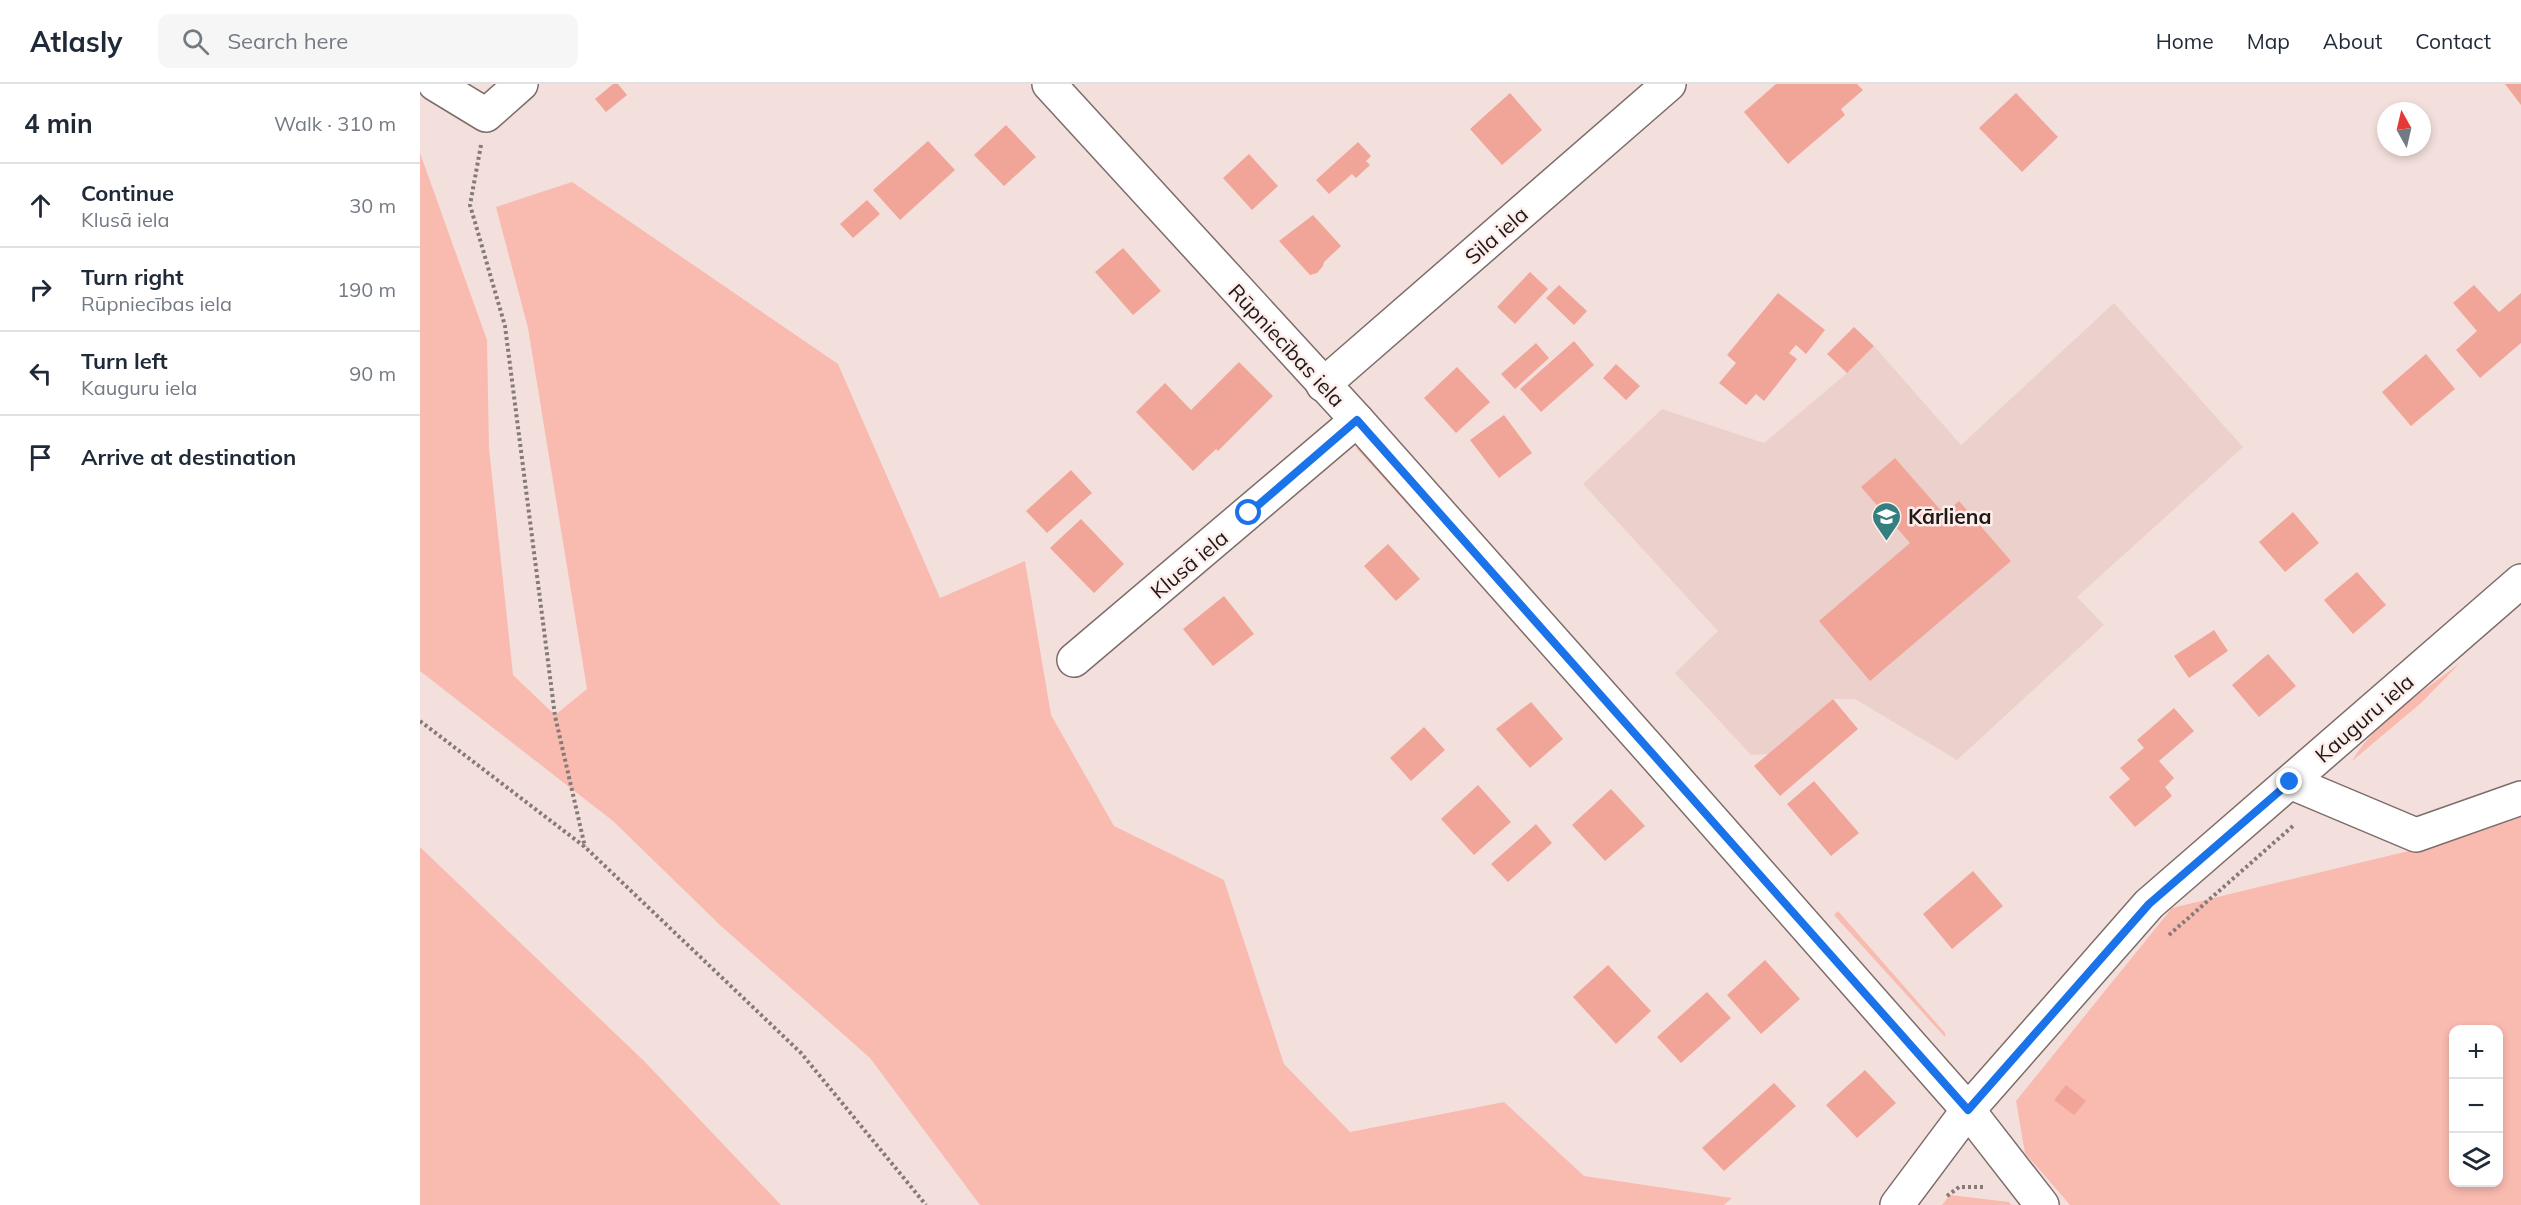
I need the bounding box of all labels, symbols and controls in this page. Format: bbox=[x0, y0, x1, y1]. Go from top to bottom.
search box bbox=[158, 14, 578, 68]
text: Atlasly bbox=[30, 24, 122, 59]
icon: search bbox=[179, 25, 212, 58]
text: Search here bbox=[227, 27, 348, 55]
text: Home bbox=[2156, 28, 2214, 54]
text: Map bbox=[2247, 28, 2290, 54]
text: About bbox=[2323, 28, 2382, 54]
text: Contact bbox=[2415, 28, 2491, 54]
north arrow bbox=[2377, 102, 2431, 156]
text: 4 min bbox=[24, 107, 93, 140]
text: Walk · 310 m bbox=[274, 111, 396, 136]
text: Continue bbox=[81, 179, 174, 207]
icon: ahead bbox=[24, 189, 57, 222]
text: 30 m bbox=[349, 193, 396, 218]
street label: Sila iela bbox=[1459, 201, 1533, 269]
text: Klusā iela bbox=[81, 207, 170, 232]
text: Turn right bbox=[81, 263, 184, 291]
icon: right bbox=[24, 273, 57, 306]
text: 190 m bbox=[337, 277, 396, 302]
street label: Rūpniecības iela bbox=[1223, 278, 1351, 412]
text: Rūpniecības iela bbox=[81, 291, 232, 316]
text: Turn left bbox=[81, 347, 168, 375]
icon: left bbox=[24, 357, 57, 390]
text: 90 m bbox=[349, 361, 396, 386]
text: Kauguru iela bbox=[81, 375, 197, 400]
icon: arrive bbox=[24, 441, 57, 474]
text: Arrive at destination bbox=[81, 443, 296, 471]
route start bbox=[1235, 499, 1261, 525]
school or university icon: Kārliena bbox=[1871, 500, 1903, 542]
place label: Kārliena bbox=[1908, 503, 1991, 529]
street label: Klusā iela bbox=[1145, 524, 1233, 604]
street label: Kauguru iela bbox=[2309, 668, 2419, 768]
route end bbox=[2276, 768, 2302, 794]
map controls bbox=[2449, 1025, 2503, 1187]
button: + bbox=[2449, 1025, 2503, 1079]
button: − bbox=[2449, 1079, 2503, 1133]
button: layers bbox=[2449, 1133, 2503, 1187]

